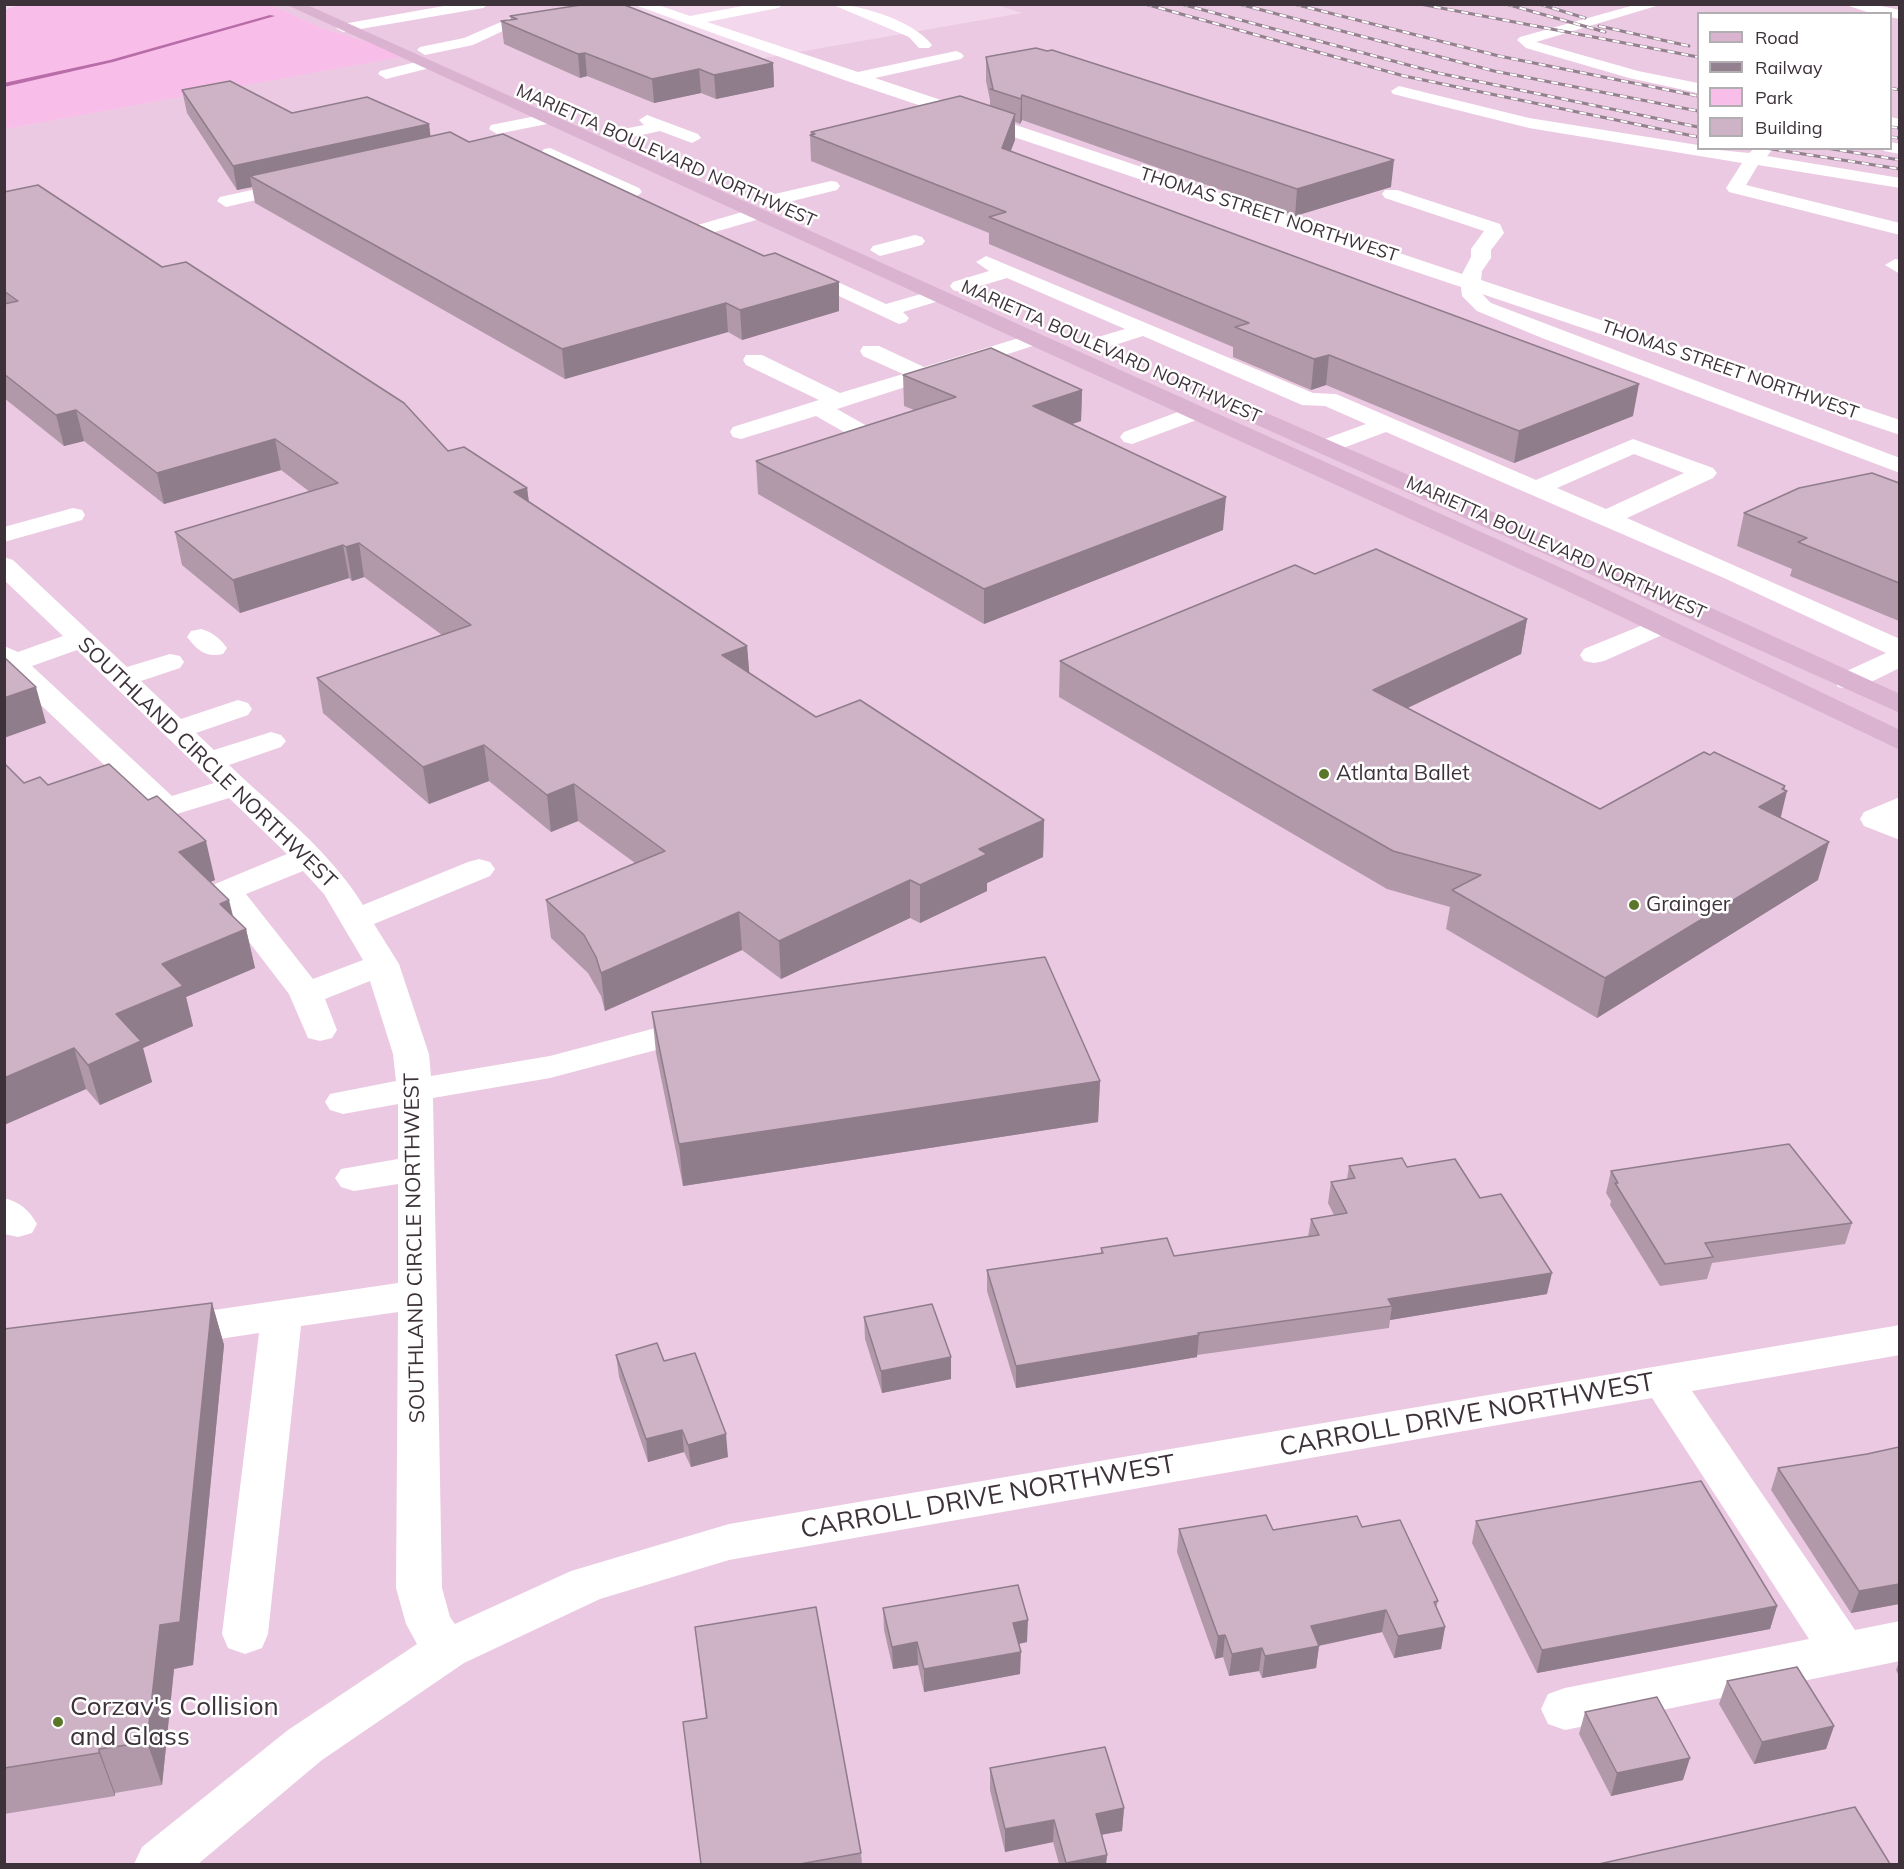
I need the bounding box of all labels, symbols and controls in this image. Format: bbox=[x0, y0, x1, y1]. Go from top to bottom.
legend bbox=[1697, 12, 1892, 150]
text: Road bbox=[1755, 26, 1799, 49]
text: Railway bbox=[1755, 56, 1823, 79]
street label: MARIETTA BOULEVARD NORTHWEST bbox=[513, 80, 819, 232]
text: Park bbox=[1755, 86, 1793, 109]
text: Building bbox=[1755, 116, 1823, 139]
street label: THOMAS STREET NORTHWEST bbox=[1137, 163, 1401, 267]
street label: MARIETTA BOULEVARD NORTHWEST bbox=[958, 276, 1264, 428]
street label: THOMAS STREET NORTHWEST bbox=[1599, 316, 1861, 424]
street label: MARIETTA BOULEVARD NORTHWEST bbox=[1403, 472, 1709, 624]
street label: SOUTHLAND CIRCLE NORTHWEST bbox=[72, 632, 342, 894]
place label: Atlanta Ballet bbox=[1336, 761, 1470, 787]
marker: Atlanta Ballet bbox=[1317, 767, 1331, 781]
place label: Grainger bbox=[1646, 892, 1730, 918]
marker: Grainger bbox=[1627, 898, 1641, 912]
street label: SOUTHLAND CIRCLE NORTHWEST bbox=[399, 1073, 431, 1423]
street label: CARROLL DRIVE NORTHWEST bbox=[1277, 1367, 1657, 1463]
street label: CARROLL DRIVE NORTHWEST bbox=[798, 1449, 1178, 1545]
place label: Corzav's Collision and Glass bbox=[70, 1691, 279, 1752]
marker: Corzav's Collision and Glass bbox=[51, 1715, 65, 1729]

